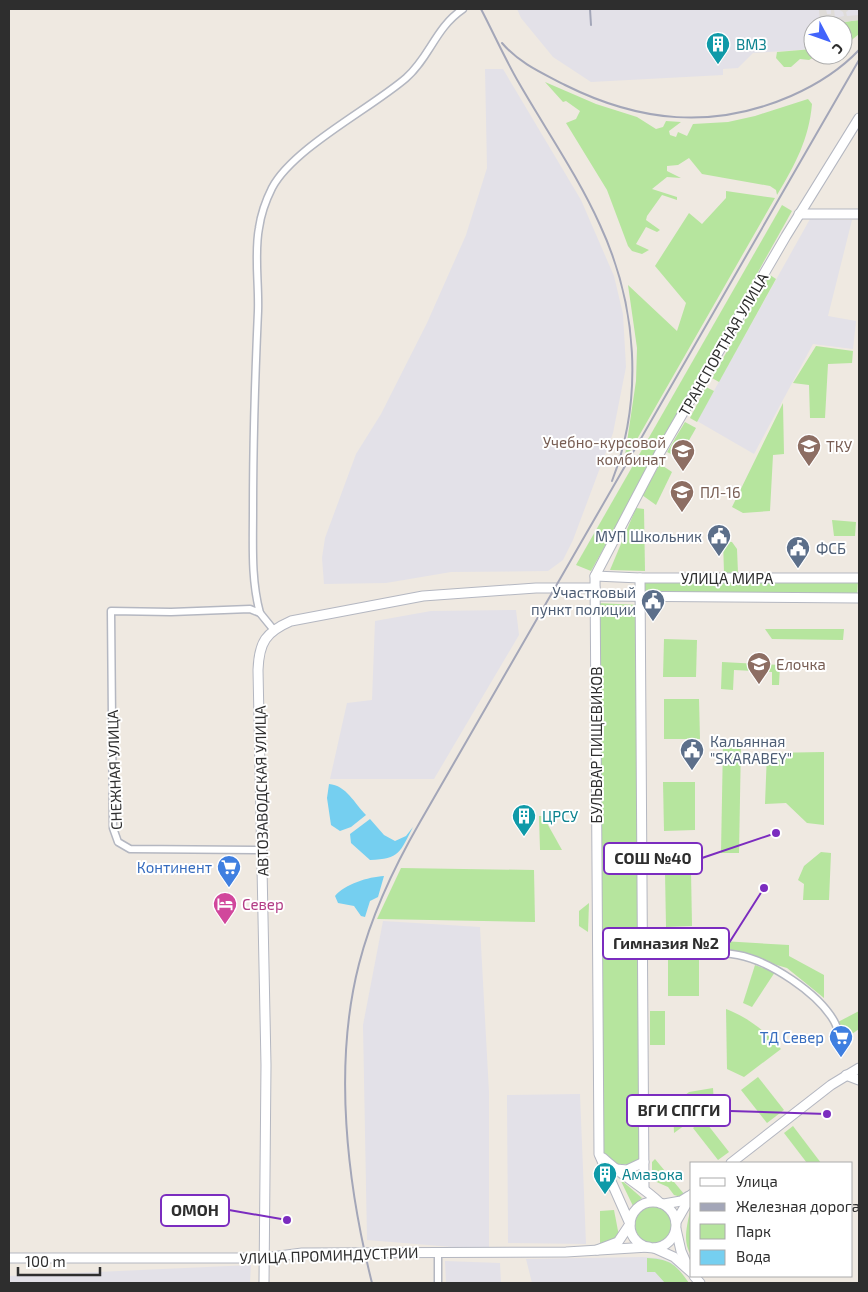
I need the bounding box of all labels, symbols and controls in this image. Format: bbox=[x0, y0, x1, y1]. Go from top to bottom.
north arrow bbox=[803, 15, 853, 65]
building icon: ВМЗ bbox=[705, 31, 731, 65]
place label: ВМЗ bbox=[736, 35, 767, 53]
text: С bbox=[829, 40, 847, 58]
street label: ТРАНСПОРТНАЯ УЛИЦА bbox=[675, 269, 772, 419]
place label: Учебно-курсовой комбинат bbox=[543, 433, 666, 468]
school or university icon: ТКУ bbox=[796, 433, 822, 467]
place label: ТКУ bbox=[826, 437, 853, 455]
school or university icon: Учебно-курсовой комбинат bbox=[670, 438, 696, 472]
school or university icon: ПЛ-16 bbox=[669, 479, 695, 513]
place label: ПЛ-16 bbox=[700, 483, 741, 501]
public building icon: МУП Школьник bbox=[706, 523, 732, 557]
place label: МУП Школьник bbox=[595, 527, 702, 545]
public building icon: ФСБ bbox=[785, 535, 811, 569]
place label: ФСБ bbox=[816, 539, 846, 557]
street label: УЛИЦА МИРА bbox=[681, 569, 774, 587]
place label: Участковый пункт полиции bbox=[531, 583, 636, 619]
public building icon: Участковый пункт полиции bbox=[640, 588, 666, 622]
school or university icon: Елочка bbox=[746, 651, 772, 685]
place label: Елочка bbox=[776, 655, 826, 673]
street label: БУЛЬВАР ПИЩЕВИКОВ bbox=[587, 666, 605, 824]
street label: АВТОЗАВОДСКАЯ УЛИЦА bbox=[250, 705, 271, 877]
street label: СНЕЖНАЯ УЛИЦА bbox=[103, 709, 125, 830]
place label: Кальянная "SKARABEY" bbox=[710, 732, 792, 767]
public building icon: Кальянная "SKARABEY" bbox=[679, 737, 705, 771]
building icon: ЦРСУ bbox=[511, 803, 537, 837]
place label: ЦРСУ bbox=[542, 807, 579, 825]
callout: СОШ №40 bbox=[604, 843, 702, 874]
text: СОШ №40 bbox=[614, 848, 692, 867]
supermarket icon: Континент bbox=[216, 854, 242, 888]
place label: Континент bbox=[137, 858, 212, 876]
hotel icon: Север bbox=[212, 891, 238, 925]
place label: Север bbox=[242, 895, 284, 913]
callout: Гимназия №2 bbox=[603, 928, 729, 959]
text: Гимназия №2 bbox=[613, 933, 719, 952]
supermarket icon: ТД Север bbox=[828, 1024, 854, 1058]
place label: ТД Север bbox=[760, 1028, 824, 1046]
callout: ВГИ СПГГИ bbox=[627, 1095, 730, 1126]
text: ВГИ СПГГИ bbox=[638, 1100, 720, 1119]
building icon: Амазока bbox=[592, 1161, 618, 1195]
legend bbox=[690, 1162, 853, 1277]
place label: Амазока bbox=[622, 1165, 683, 1183]
text: Улица bbox=[736, 1172, 778, 1190]
callout: ОМОН bbox=[161, 1195, 229, 1226]
text: Железная дорога bbox=[736, 1197, 860, 1215]
text: ОМОН bbox=[171, 1200, 219, 1219]
text: Парк bbox=[736, 1222, 771, 1240]
street label: УЛИЦА ПРОМИНДУСТРИИ bbox=[239, 1243, 419, 1267]
scale bar bbox=[18, 1244, 100, 1276]
text: Вода bbox=[736, 1247, 771, 1265]
text: 100 m bbox=[25, 1252, 66, 1270]

